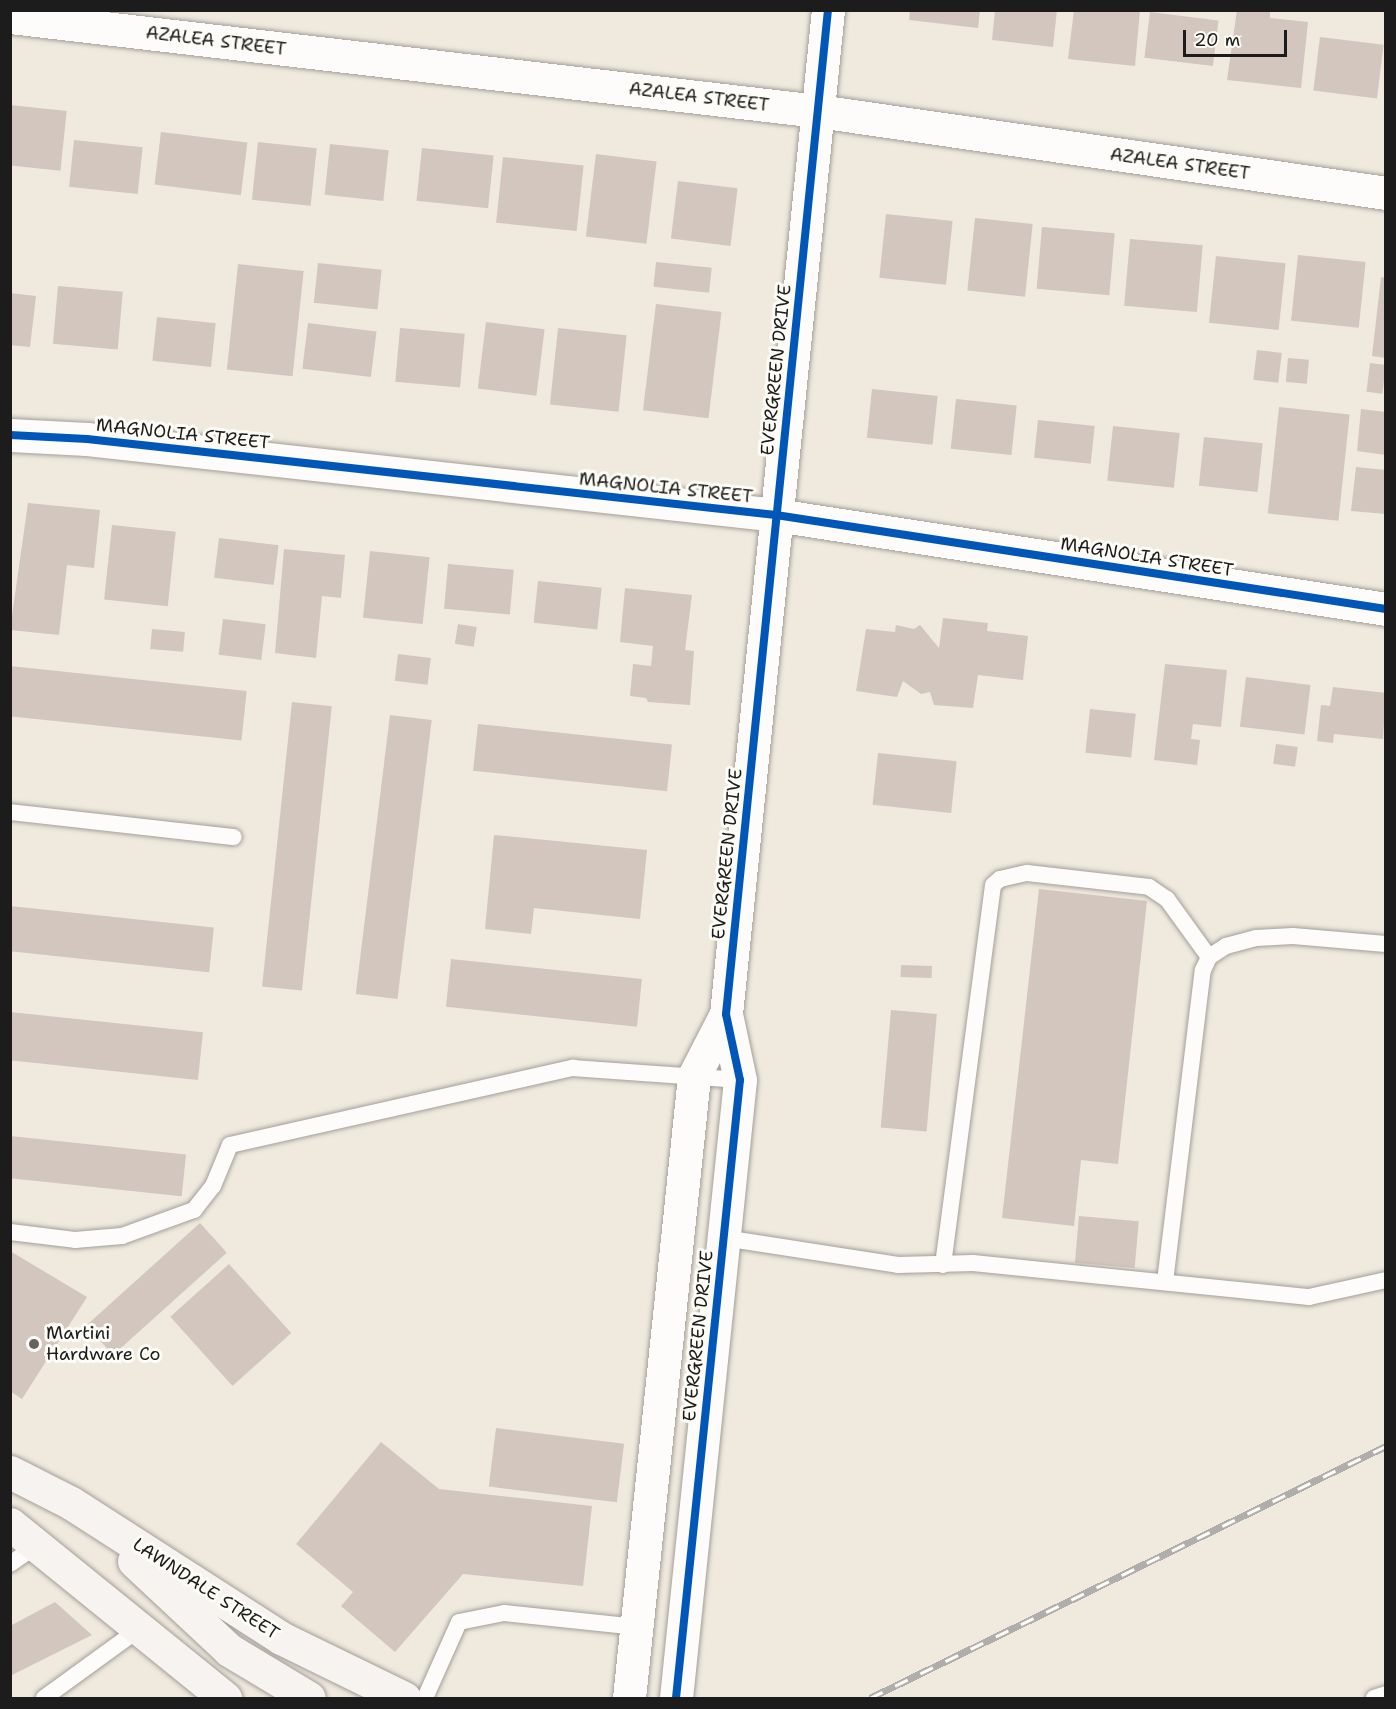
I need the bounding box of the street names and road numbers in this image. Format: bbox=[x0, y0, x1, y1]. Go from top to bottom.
street label: AZALEA STREET bbox=[145, 22, 287, 60]
street label: AZALEA STREET bbox=[628, 78, 770, 116]
street label: AZALEA STREET bbox=[1109, 143, 1251, 185]
street label: EVERGREEN DRIVE bbox=[756, 283, 796, 457]
street label: MAGNOLIA STREET bbox=[95, 414, 271, 454]
street label: MAGNOLIA STREET bbox=[578, 468, 754, 508]
street label: MAGNOLIA STREET bbox=[1059, 533, 1235, 581]
street label: EVERGREEN DRIVE bbox=[707, 767, 747, 941]
street label: EVERGREEN DRIVE bbox=[678, 1249, 718, 1423]
street label: LAWNDALE STREET bbox=[129, 1534, 283, 1644]

